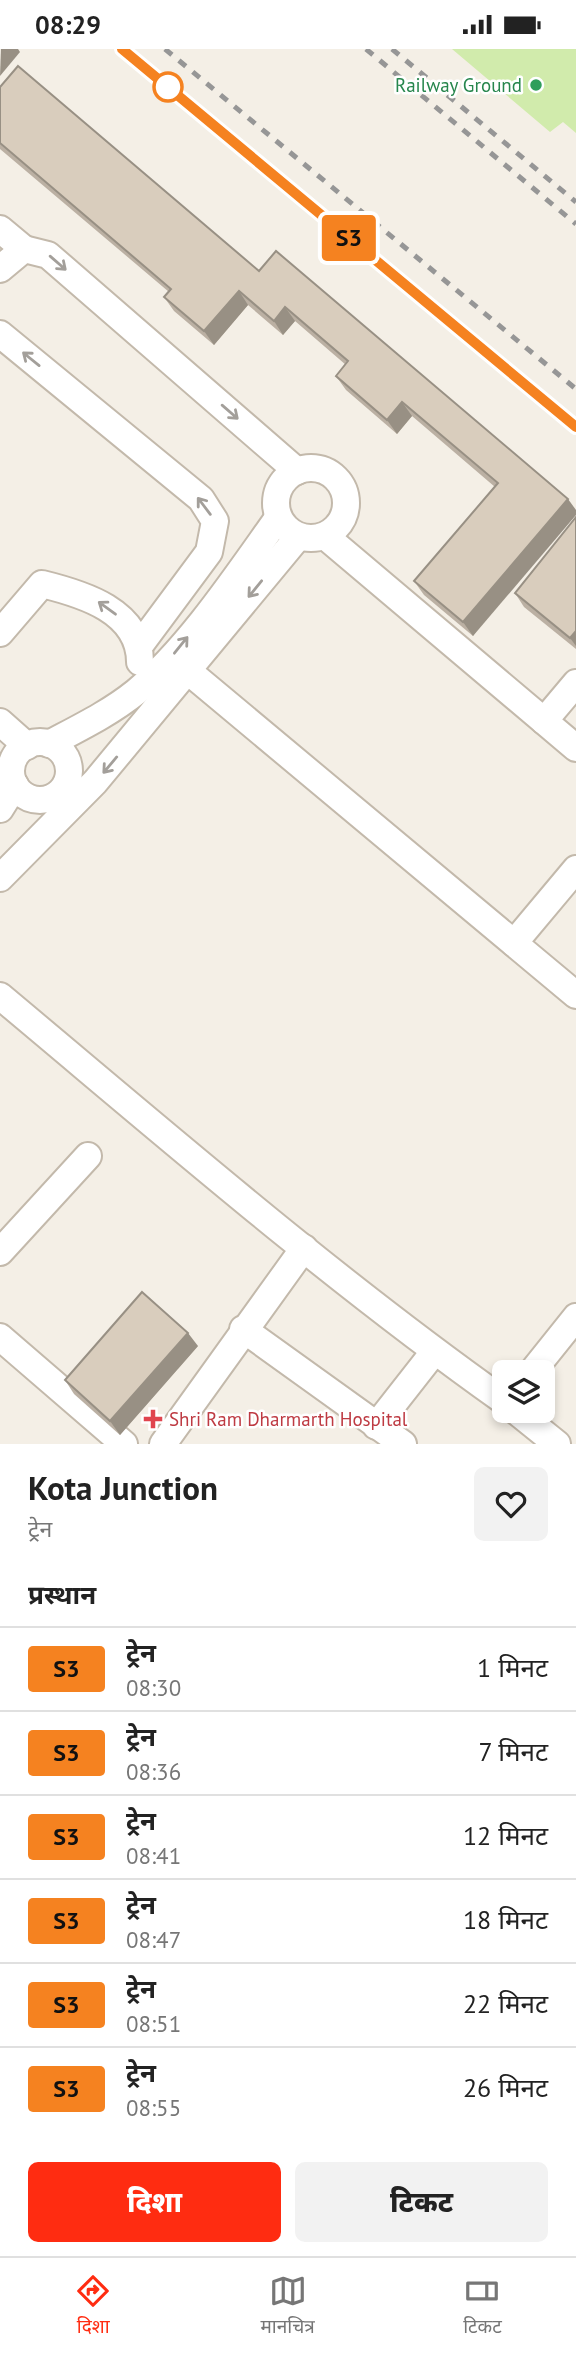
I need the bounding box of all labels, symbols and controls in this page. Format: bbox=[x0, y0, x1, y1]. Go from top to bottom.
text: 08:29 bbox=[35, 8, 101, 41]
unlabelled marker bbox=[153, 72, 183, 102]
place label: Railway Ground bbox=[395, 73, 522, 97]
marker: Railway Ground bbox=[528, 77, 544, 93]
line badge: S3 bbox=[318, 215, 380, 261]
text: S3 bbox=[336, 222, 362, 253]
one-way arrow bbox=[48, 255, 66, 271]
one-way arrow bbox=[22, 351, 40, 367]
one-way arrow bbox=[221, 404, 239, 420]
one-way arrow bbox=[197, 497, 212, 515]
one-way arrow bbox=[247, 580, 262, 598]
one-way arrow bbox=[98, 601, 117, 616]
one-way arrow bbox=[173, 637, 188, 655]
one-way arrow bbox=[102, 756, 118, 774]
map controls bbox=[492, 1360, 555, 1423]
button: layers bbox=[492, 1360, 555, 1423]
place label: Shri Ram Dharmarth Hospital bbox=[169, 1407, 408, 1431]
marker: Shri Ram Dharmarth Hospital bbox=[143, 1409, 163, 1429]
text: Kota Junction bbox=[28, 1466, 218, 1509]
button: heart bbox=[474, 1467, 548, 1541]
text: ट्रेन bbox=[28, 1514, 52, 1543]
text: प्रस्थान bbox=[28, 1578, 96, 1611]
text: ट्रेन bbox=[126, 1636, 156, 1669]
text: 1 मिनट bbox=[477, 1651, 548, 1684]
text: S3 bbox=[53, 1653, 80, 1684]
text: 08:30 bbox=[126, 1673, 181, 1702]
text: ट्रेन bbox=[126, 1720, 156, 1753]
text: 7 मिनट bbox=[478, 1735, 548, 1768]
text: S3 bbox=[53, 1737, 80, 1768]
text: 08:36 bbox=[126, 1757, 181, 1786]
text: ट्रेन bbox=[126, 1804, 156, 1837]
text: 12 मिनट bbox=[463, 1819, 548, 1852]
text: S3 bbox=[53, 1821, 80, 1852]
text: 08:41 bbox=[126, 1841, 181, 1870]
text: ट्रेन bbox=[126, 1888, 156, 1921]
text: 18 मिनट bbox=[463, 1903, 548, 1936]
text: S3 bbox=[53, 1905, 80, 1936]
text: 08:47 bbox=[126, 1925, 181, 1954]
text: ट्रेन bbox=[126, 1972, 156, 2005]
text: 22 मिनट bbox=[463, 1987, 548, 2020]
text: S3 bbox=[53, 1989, 80, 2020]
text: 08:51 bbox=[126, 2009, 181, 2038]
text: ट्रेन bbox=[126, 2056, 156, 2089]
text: 26 मिनट bbox=[463, 2071, 548, 2104]
text: S3 bbox=[53, 2073, 80, 2104]
text: 08:55 bbox=[126, 2093, 181, 2122]
button: दिशा bbox=[28, 2162, 281, 2242]
button: टिकट bbox=[295, 2162, 548, 2242]
tab: दिशा bbox=[74, 2272, 112, 2341]
tab: मानचित्र bbox=[260, 2272, 315, 2341]
tab: टिकट bbox=[463, 2272, 502, 2341]

